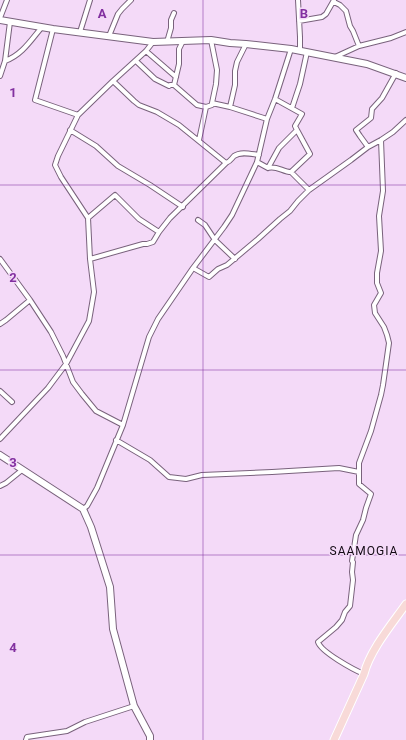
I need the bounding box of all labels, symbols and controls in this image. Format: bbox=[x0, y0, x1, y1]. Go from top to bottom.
text: A bbox=[98, 6, 107, 21]
text: B bbox=[300, 6, 308, 21]
text: 1 bbox=[9, 85, 17, 100]
text: 2 bbox=[9, 270, 17, 285]
text: 3 bbox=[9, 455, 17, 470]
district label: SAAMOGIA bbox=[330, 544, 398, 558]
text: 4 bbox=[9, 640, 17, 655]

